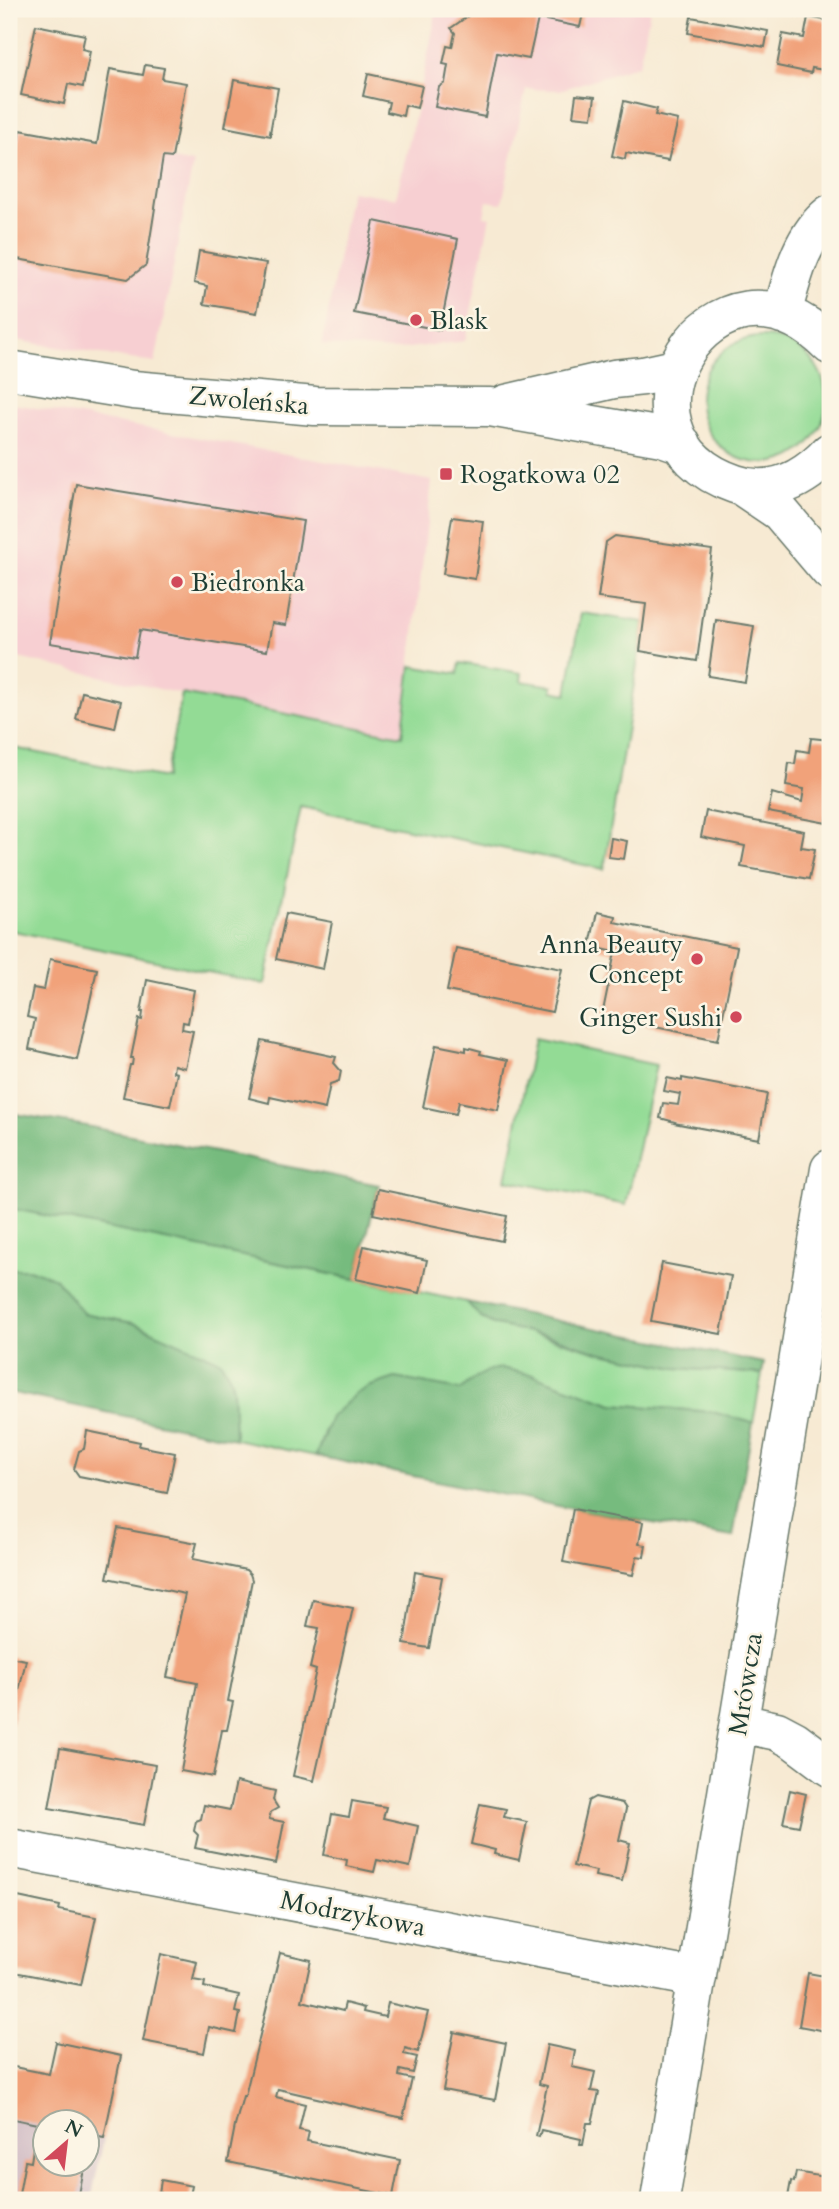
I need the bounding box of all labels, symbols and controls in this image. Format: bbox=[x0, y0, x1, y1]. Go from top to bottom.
place label: Blask bbox=[430, 303, 488, 338]
marker: Blask bbox=[408, 312, 424, 328]
street label: Zwoleńska bbox=[187, 378, 311, 423]
place label: Rogatkowa 02 bbox=[460, 457, 620, 492]
marker: Rogatkowa 02 bbox=[438, 466, 454, 482]
place label: Biedronka bbox=[191, 565, 305, 600]
marker: Biedronka bbox=[169, 574, 185, 590]
place label: Anna Beauty Concept bbox=[540, 927, 683, 992]
marker: Anna Beauty Concept bbox=[689, 951, 705, 967]
place label: Ginger Sushi bbox=[579, 1000, 722, 1035]
marker: Ginger Sushi bbox=[728, 1009, 744, 1025]
street label: Mrówcza bbox=[720, 1630, 771, 1738]
street label: Modrzykowa bbox=[277, 1882, 429, 1945]
north arrow bbox=[32, 2108, 102, 2178]
text: N bbox=[60, 2114, 87, 2144]

